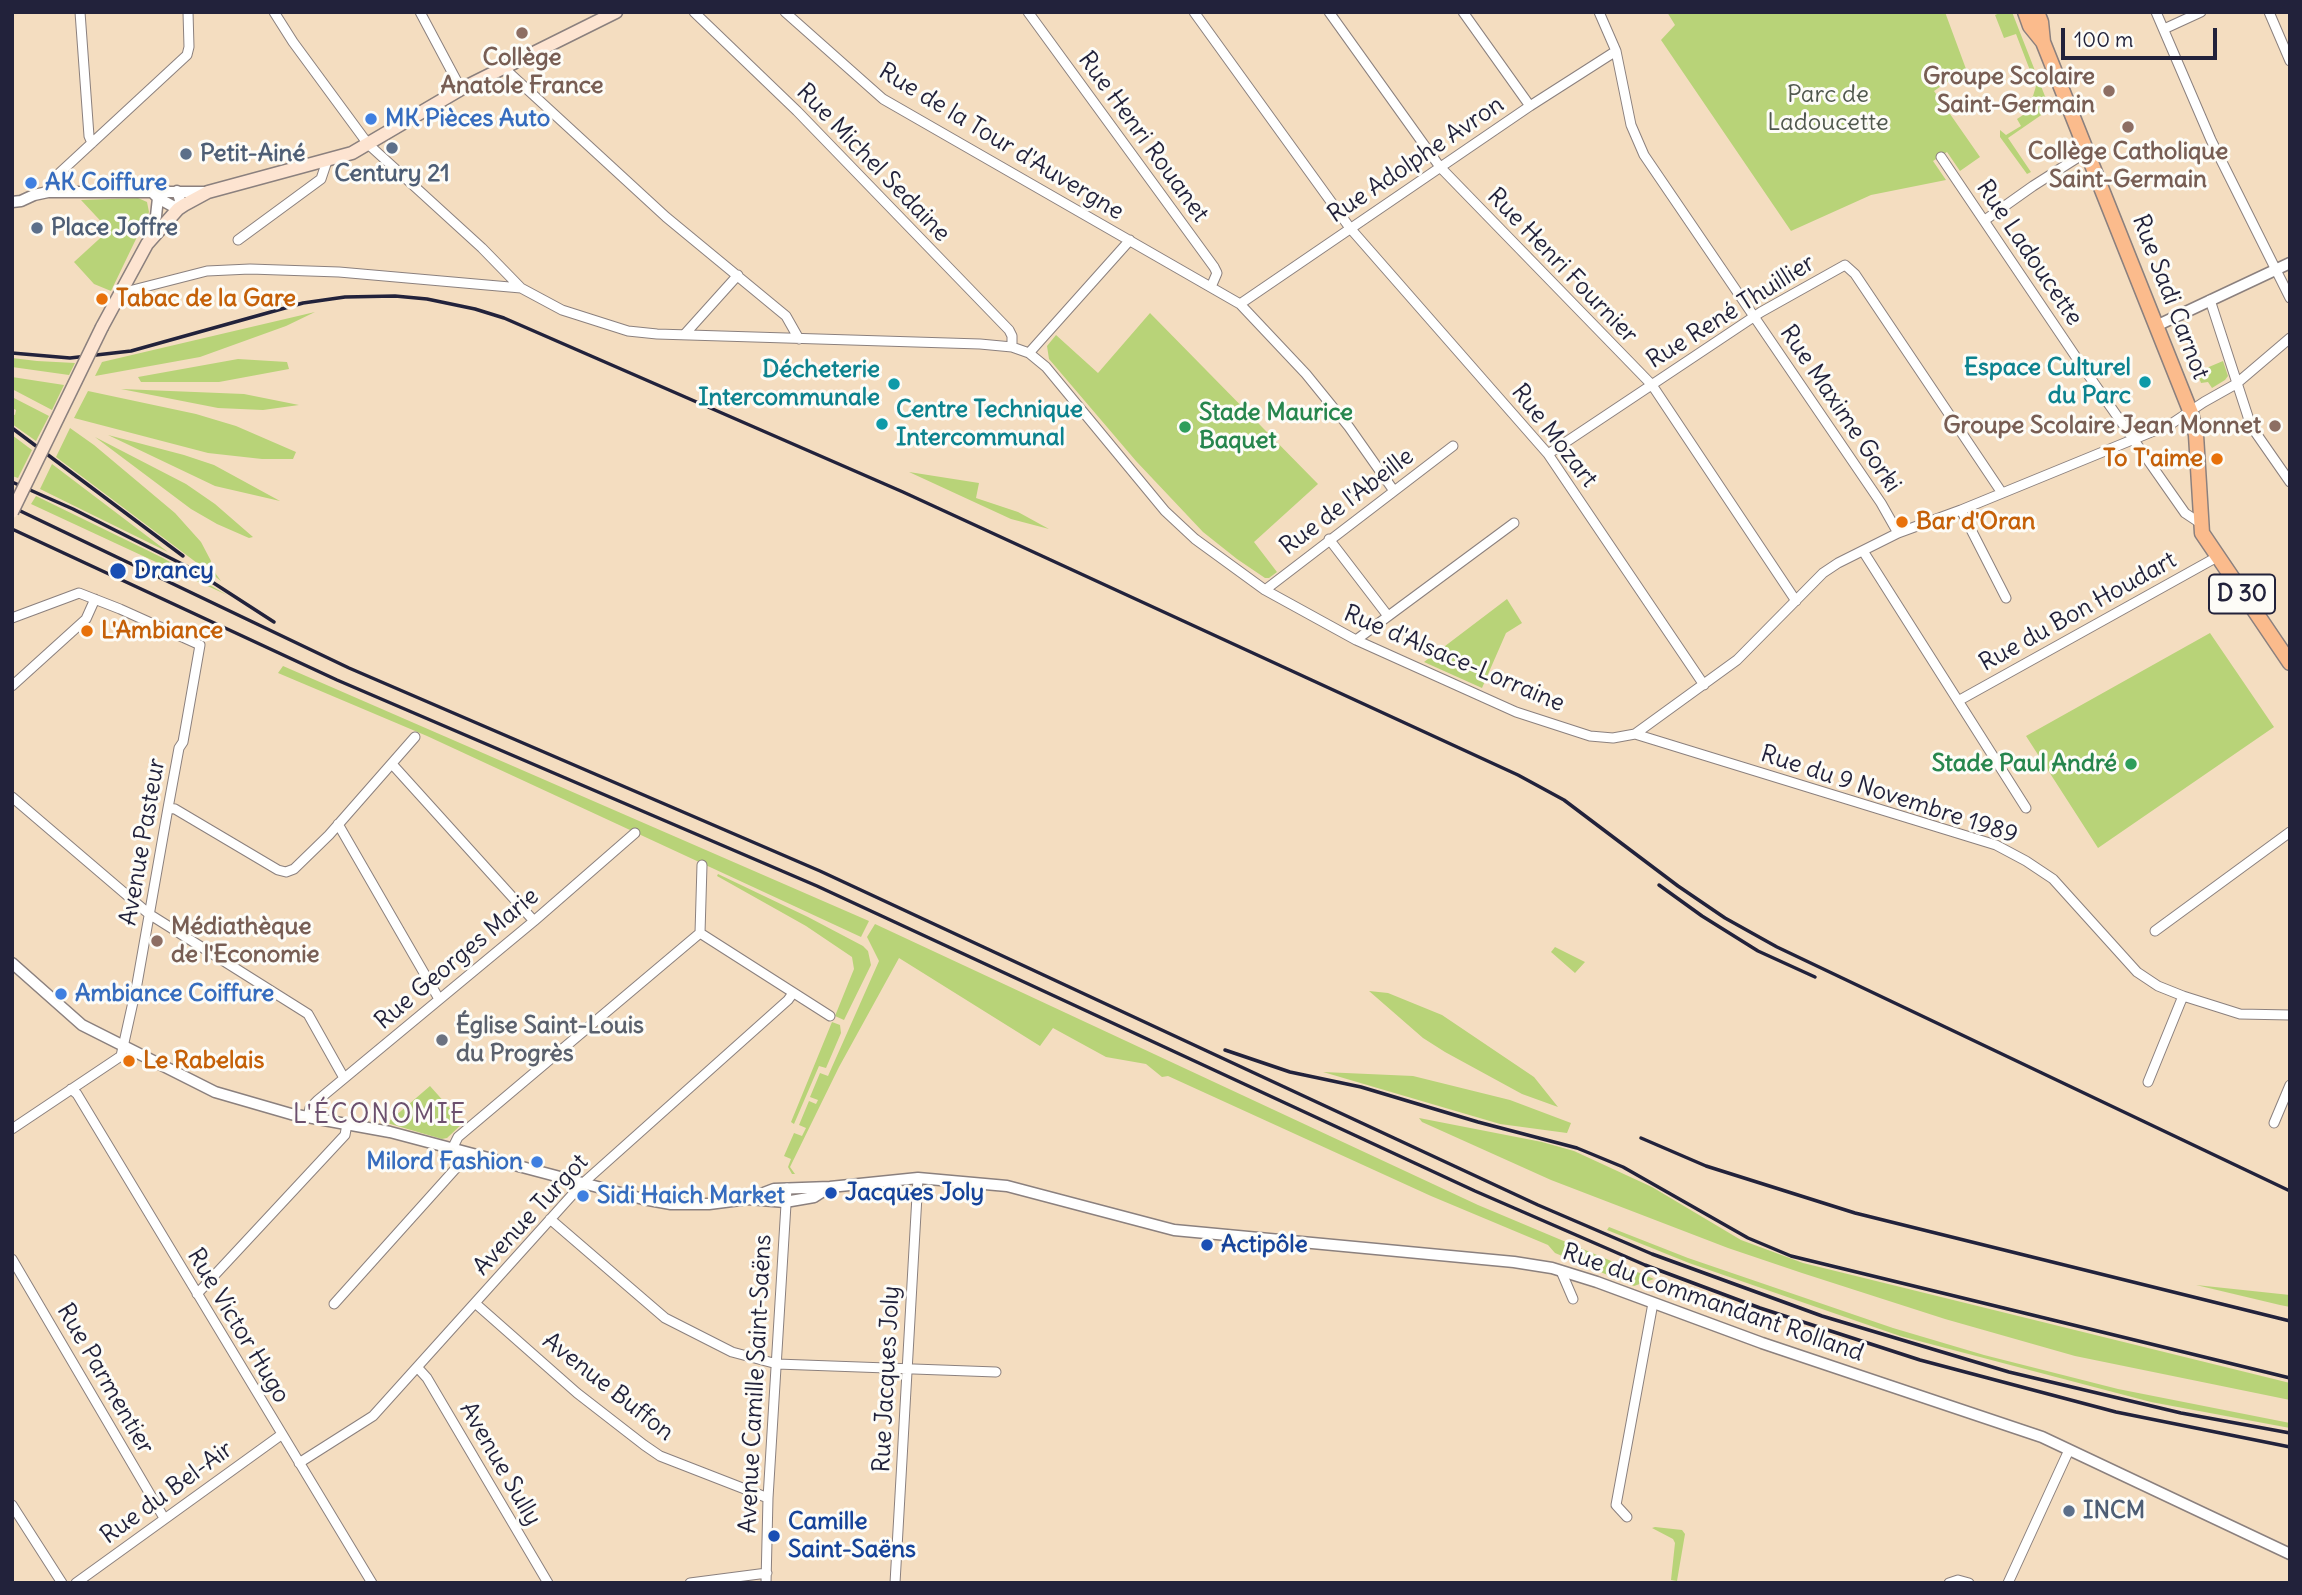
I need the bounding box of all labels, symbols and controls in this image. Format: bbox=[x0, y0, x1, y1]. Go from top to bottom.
scale bar bbox=[2064, 14, 2220, 58]
marker: Collège Anatole France bbox=[514, 25, 530, 41]
text: 100 m bbox=[2074, 26, 2133, 53]
place label: Collège Anatole France bbox=[440, 44, 604, 100]
street label: Rue Henri Rouanet bbox=[1072, 46, 1214, 228]
street label: Rue de la Tour d'Auvergne bbox=[873, 57, 1129, 227]
place label: Groupe Scolaire Saint-Germain bbox=[1923, 63, 2095, 119]
street label: Rue Michel Sedaine bbox=[790, 78, 956, 248]
park label: Parc de Ladoucette bbox=[1767, 81, 1889, 137]
marker: Groupe Scolaire Saint-Germain bbox=[2101, 83, 2117, 99]
street label: Rue Adolphe Avron bbox=[1323, 90, 1509, 230]
place label: MK Pièces Auto bbox=[385, 105, 550, 133]
marker: MK Pièces Auto bbox=[363, 111, 379, 127]
marker: Collège Catholique Saint-Germain bbox=[2120, 119, 2136, 135]
place label: Collège Catholique Saint-Germain bbox=[2028, 138, 2228, 194]
place label: Petit-Ainé bbox=[200, 140, 305, 168]
marker: Century 21 bbox=[384, 140, 400, 156]
marker: Petit-Ainé bbox=[178, 146, 194, 162]
place label: Century 21 bbox=[334, 160, 450, 188]
place label: AK Coiffure bbox=[45, 169, 167, 197]
marker: AK Coiffure bbox=[23, 175, 39, 191]
street label: Rue Ladoucette bbox=[1970, 175, 2088, 331]
street label: Rue Henri Fournier bbox=[1481, 183, 1643, 349]
street label: Rue Sadi Carnot bbox=[2125, 211, 2215, 383]
place label: Place Joffre bbox=[51, 214, 178, 242]
marker: Place Joffre bbox=[29, 220, 45, 236]
street label: Rue René Thuillier bbox=[1642, 249, 1820, 375]
place label: Tabac de la Gare bbox=[116, 285, 296, 313]
marker: Tabac de la Gare bbox=[94, 291, 110, 307]
street label: Rue Maxime Gorki bbox=[1773, 320, 1907, 498]
place label: Espace Culturel du Parc bbox=[1964, 354, 2131, 410]
place label: Décheterie Intercommunale bbox=[698, 356, 880, 412]
marker: Espace Culturel du Parc bbox=[2137, 374, 2153, 390]
marker: Décheterie Intercommunale bbox=[886, 376, 902, 392]
street label: Rue Mozart bbox=[1505, 379, 1603, 493]
place label: Centre Technique Intercommunal bbox=[896, 396, 1083, 452]
place label: Stade Maurice Baquet bbox=[1199, 399, 1353, 455]
place label: Groupe Scolaire Jean Monnet bbox=[1943, 412, 2261, 440]
marker: Centre Technique Intercommunal bbox=[874, 416, 890, 432]
marker: Groupe Scolaire Jean Monnet bbox=[2267, 418, 2283, 434]
marker: Stade Maurice Baquet bbox=[1177, 419, 1193, 435]
street label: Rue de l'Abeille bbox=[1274, 442, 1420, 562]
place label: To T'aime bbox=[2103, 445, 2203, 473]
marker: To T'aime bbox=[2209, 451, 2225, 467]
place label: Bar d'Oran bbox=[1916, 508, 2035, 536]
marker: Bar d'Oran bbox=[1894, 514, 1910, 530]
street label: Rue du Bon Houdart bbox=[1975, 546, 2181, 678]
place label: Drancy bbox=[134, 557, 214, 585]
marker: Drancy bbox=[108, 561, 128, 581]
road number: D 30 bbox=[2209, 574, 2275, 614]
street label: Rue d'Alsace-Lorraine bbox=[1339, 599, 1569, 719]
place label: L'Ambiance bbox=[101, 617, 223, 645]
marker: L'Ambiance bbox=[79, 623, 95, 639]
street label: Rue du 9 Novembre 1989 bbox=[1757, 740, 2021, 850]
place label: Stade Paul André bbox=[1932, 750, 2117, 778]
street label: Avenue Pasteur bbox=[114, 756, 172, 928]
marker: Stade Paul André bbox=[2123, 756, 2139, 772]
street label: Rue Georges Marie bbox=[369, 882, 545, 1036]
place label: Médiathèque de l'Economie bbox=[171, 913, 319, 969]
marker: Médiathèque de l'Economie bbox=[149, 933, 165, 949]
place label: Ambiance Coiffure bbox=[75, 980, 274, 1008]
marker: Ambiance Coiffure bbox=[53, 986, 69, 1002]
place label: Église Saint-Louis du Progrès bbox=[456, 1012, 644, 1068]
marker: Église Saint-Louis du Progrès bbox=[434, 1032, 450, 1048]
place label: Le Rabelais bbox=[143, 1047, 264, 1075]
marker: Le Rabelais bbox=[121, 1053, 137, 1069]
district label: L'ÉCONOMIE bbox=[294, 1100, 466, 1132]
place label: Milord Fashion bbox=[366, 1148, 523, 1176]
street label: Avenue Turgot bbox=[467, 1148, 595, 1282]
marker: Milord Fashion bbox=[529, 1154, 545, 1170]
place label: Jacques Joly bbox=[845, 1179, 984, 1207]
place label: Sidi Haich Market bbox=[597, 1182, 785, 1210]
marker: Jacques Joly bbox=[823, 1185, 839, 1201]
marker: Sidi Haich Market bbox=[575, 1188, 591, 1204]
place label: Actipôle bbox=[1221, 1231, 1308, 1259]
street label: Avenue Camille Saint-Saëns bbox=[734, 1234, 778, 1534]
marker: Actipôle bbox=[1199, 1237, 1215, 1253]
street label: Rue du Commandant Rolland bbox=[1559, 1238, 1867, 1368]
street label: Rue Victor Hugo bbox=[180, 1243, 296, 1409]
street label: Rue Jacques Joly bbox=[868, 1285, 906, 1473]
street label: Rue Parmentier bbox=[50, 1299, 160, 1459]
street label: Avenue Buffon bbox=[537, 1327, 679, 1447]
street label: Avenue Sully bbox=[453, 1397, 547, 1531]
street label: Rue du Bel-Air bbox=[95, 1435, 239, 1551]
place label: INCM bbox=[2083, 1497, 2145, 1525]
marker: INCM bbox=[2061, 1503, 2077, 1519]
place label: Camille Saint-Saëns bbox=[788, 1508, 916, 1564]
marker: Camille Saint-Saëns bbox=[766, 1528, 782, 1544]

